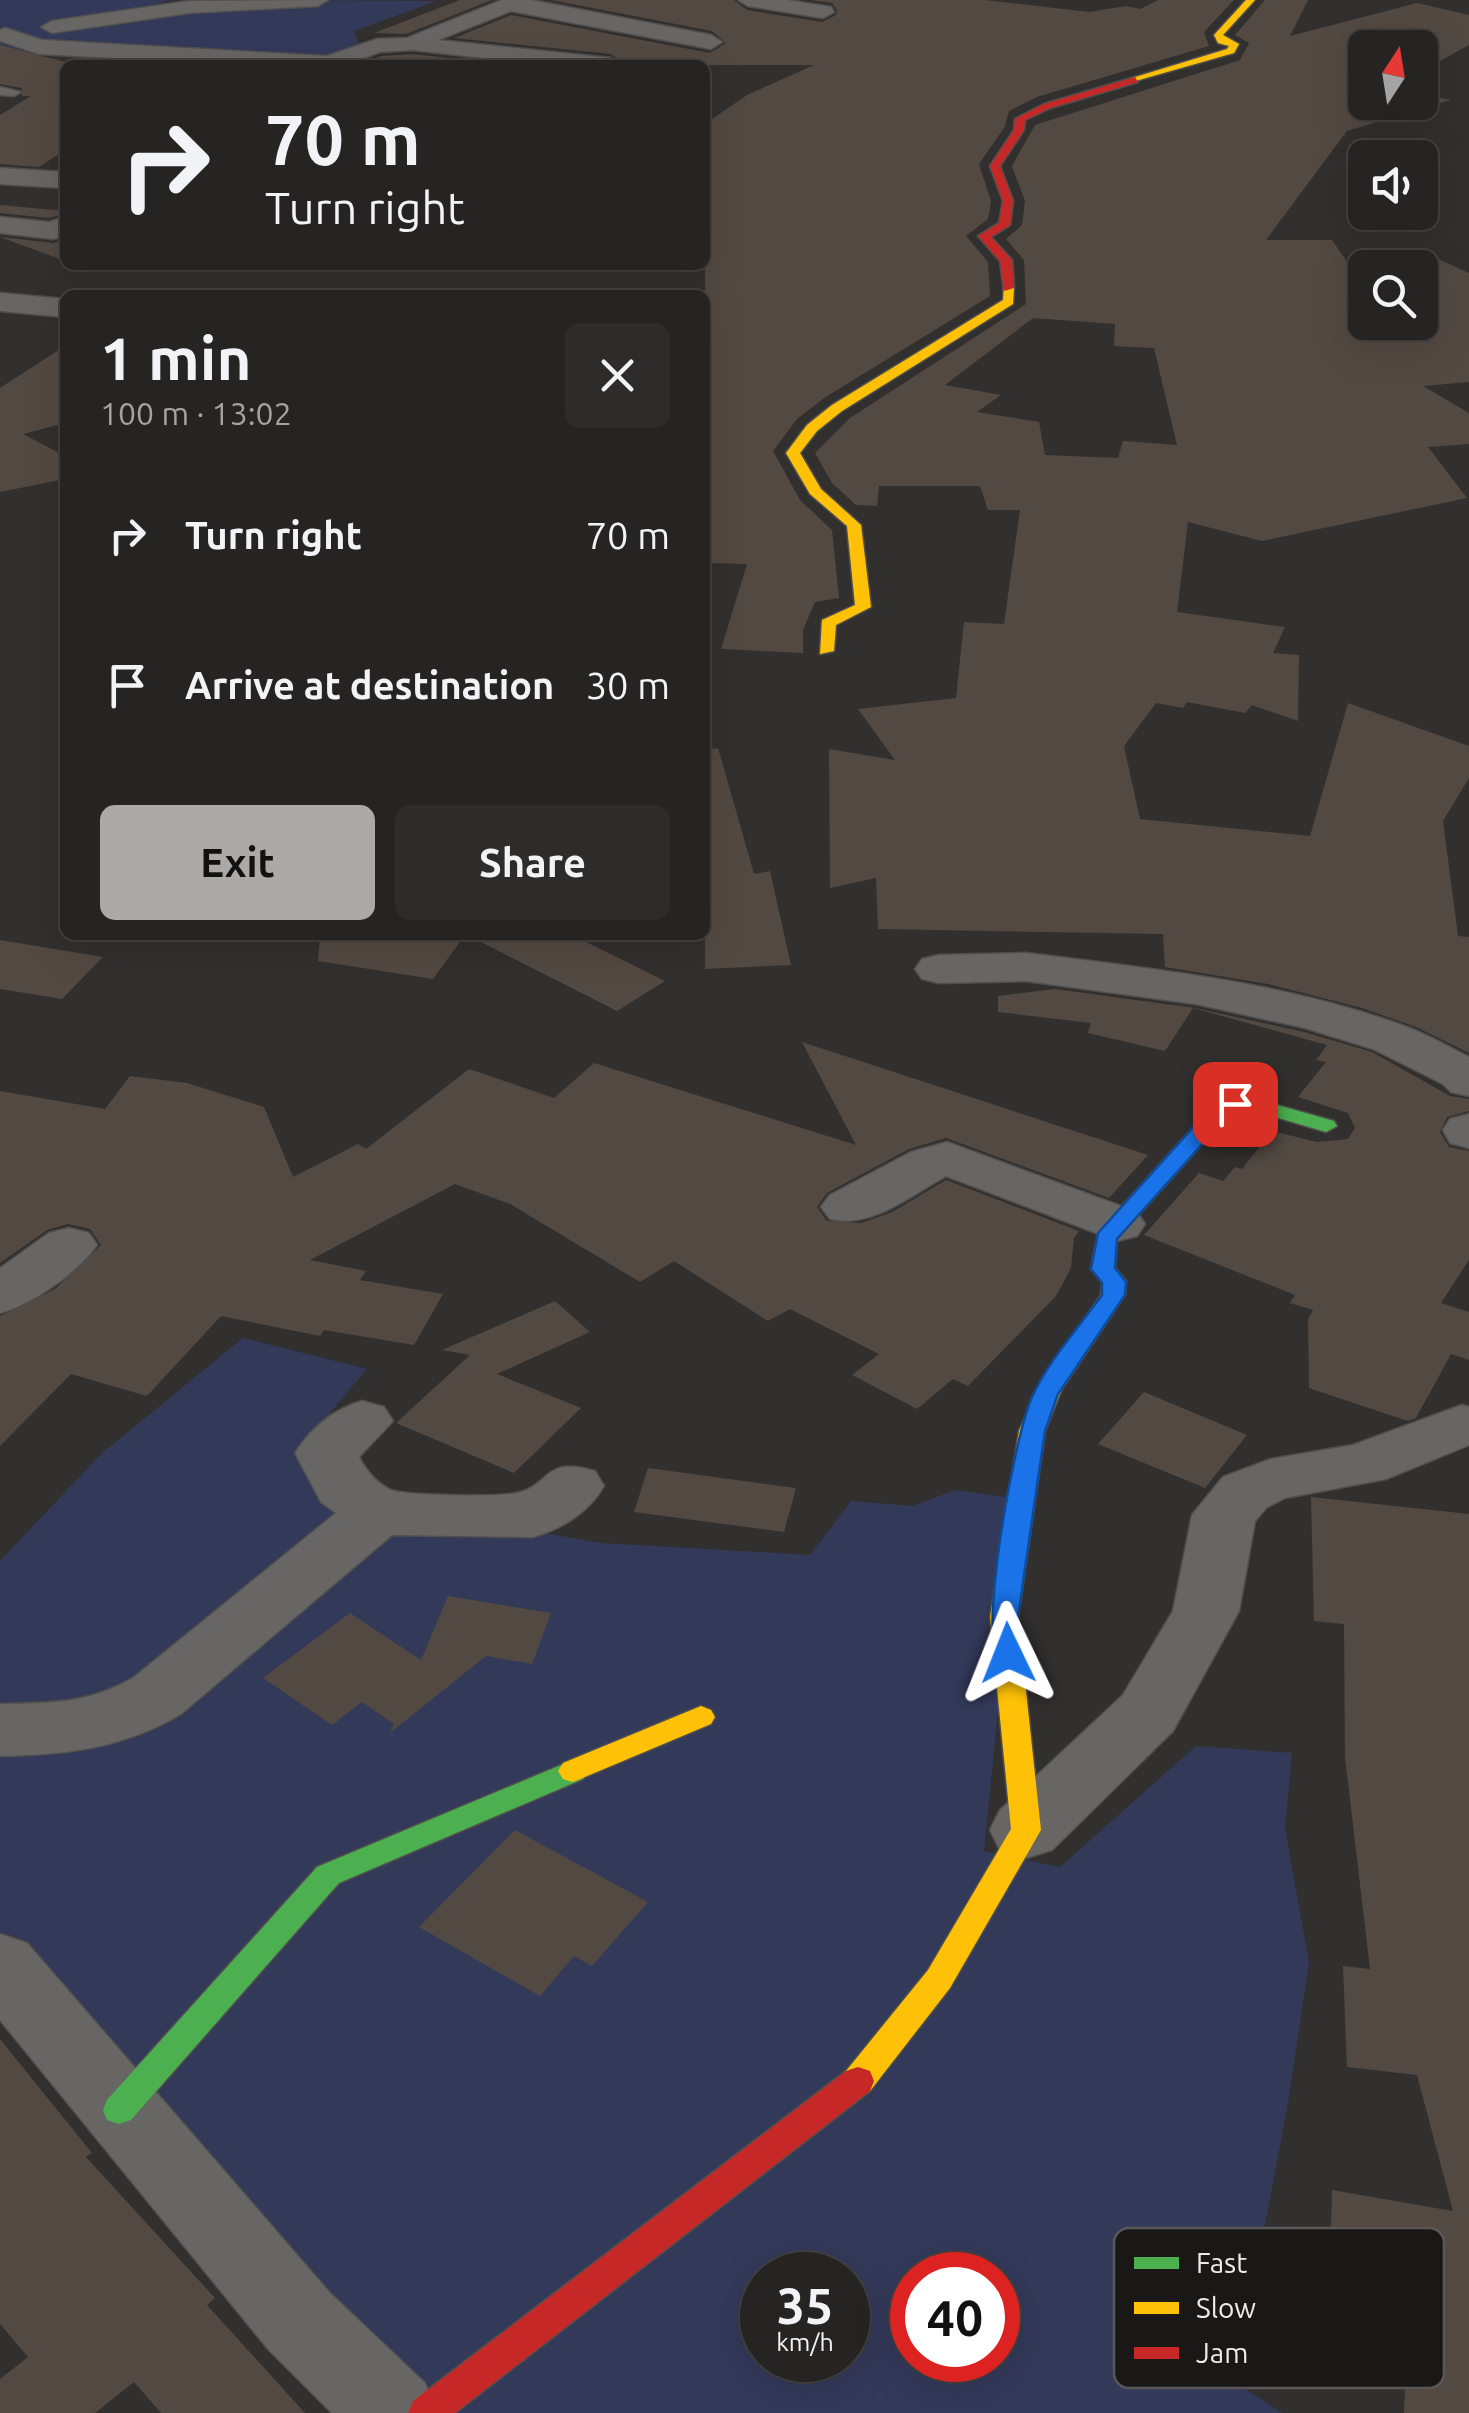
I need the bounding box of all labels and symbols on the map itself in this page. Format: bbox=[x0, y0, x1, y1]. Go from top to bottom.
north arrow bbox=[1348, 30, 1438, 120]
pin bbox=[1193, 1062, 1278, 1147]
position arrow bbox=[956, 1601, 1060, 1705]
legend bbox=[1114, 2228, 1444, 2388]
text: Fast bbox=[1196, 2247, 1247, 2278]
speed limit sign: 40 bbox=[890, 2252, 1020, 2382]
text: Slow bbox=[1196, 2292, 1256, 2323]
text: Jam bbox=[1196, 2337, 1248, 2368]

